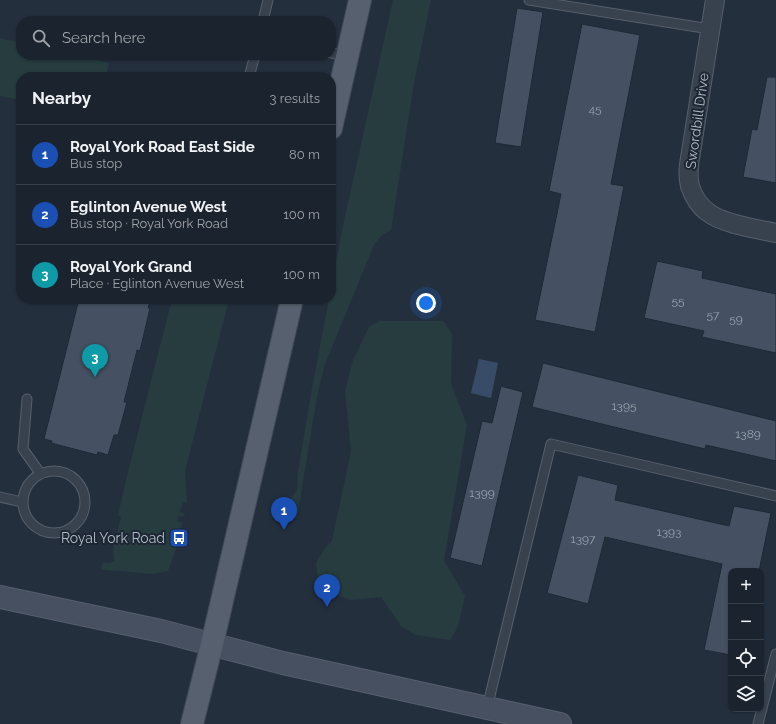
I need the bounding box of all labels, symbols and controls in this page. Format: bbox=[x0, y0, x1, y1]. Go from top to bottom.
search box bbox=[16, 16, 336, 60]
icon: search bbox=[30, 27, 52, 49]
text: Search here bbox=[62, 29, 145, 47]
street label: Swordbill Drive bbox=[682, 72, 712, 170]
text: Nearby bbox=[32, 88, 91, 108]
text: 3 results bbox=[270, 91, 320, 106]
house number: 45 bbox=[588, 102, 602, 116]
text: Royal York Road East Side bbox=[70, 138, 255, 156]
text: 1 bbox=[42, 147, 48, 162]
text: 80 m bbox=[289, 147, 320, 162]
text: Bus stop bbox=[70, 156, 122, 171]
text: Eglinton Avenue West bbox=[70, 198, 227, 216]
text: 2 bbox=[41, 207, 49, 222]
text: 100 m bbox=[283, 207, 320, 222]
text: Bus stop · Royal York Road bbox=[70, 216, 228, 231]
text: Royal York Grand bbox=[70, 258, 192, 276]
text: 3 bbox=[41, 267, 49, 282]
text: 100 m bbox=[283, 267, 320, 282]
text: Place · Eglinton Avenue West bbox=[70, 276, 244, 291]
your location bbox=[416, 293, 436, 313]
house number: 55 bbox=[671, 294, 685, 308]
house number: 57 bbox=[707, 308, 720, 322]
house number: 59 bbox=[729, 312, 743, 326]
pin: 3 bbox=[82, 344, 108, 377]
house number: 1395 bbox=[611, 399, 637, 413]
house number: 1389 bbox=[735, 427, 761, 441]
house number: 1399 bbox=[469, 486, 495, 500]
pin: 1 bbox=[271, 497, 297, 530]
house number: 1393 bbox=[657, 525, 681, 539]
bus stop icon: Royal York Road bbox=[168, 527, 190, 549]
place label: Royal York Road bbox=[61, 530, 165, 546]
house number: 1397 bbox=[571, 532, 596, 546]
map controls bbox=[728, 568, 764, 712]
button: + bbox=[728, 568, 764, 604]
pin: 2 bbox=[314, 574, 340, 607]
button: − bbox=[728, 604, 764, 640]
button: locate bbox=[728, 640, 764, 676]
button: layers bbox=[728, 676, 764, 712]

